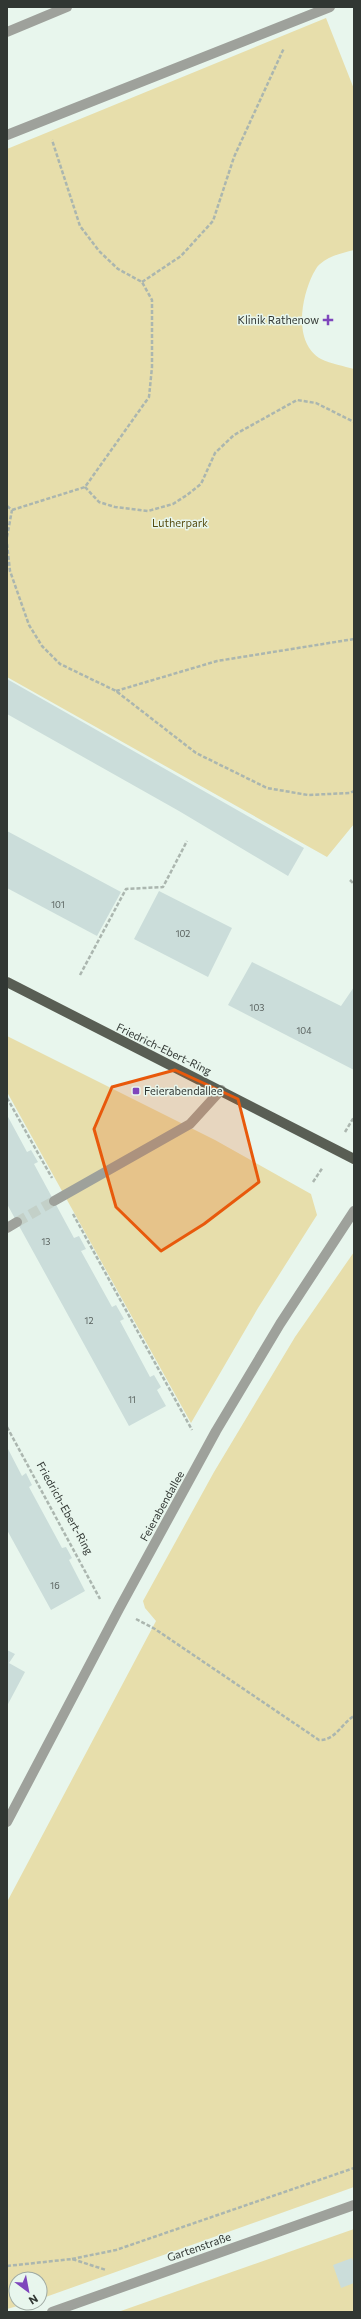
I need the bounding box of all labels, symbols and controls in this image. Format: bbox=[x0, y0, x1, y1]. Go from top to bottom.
place label: Klinik Rathenow bbox=[238, 313, 319, 326]
marker: Klinik Rathenow bbox=[322, 314, 334, 326]
park label: Lutherpark bbox=[152, 516, 208, 529]
house number: 101 bbox=[51, 899, 65, 910]
house number: 102 bbox=[176, 928, 190, 939]
house number: 103 bbox=[250, 1002, 264, 1013]
street label: Friedrich-Ebert-Ring bbox=[115, 1020, 214, 1077]
house number: 104 bbox=[296, 1025, 312, 1036]
place label: Feierabendallee bbox=[144, 1084, 223, 1097]
marker: Feierabendallee bbox=[131, 1086, 141, 1096]
house number: 13 bbox=[42, 1236, 50, 1247]
house number: 12 bbox=[85, 1315, 93, 1326]
house number: 11 bbox=[128, 1394, 136, 1405]
street label: Friedrich-Ebert-Ring bbox=[35, 1459, 96, 1556]
street label: Feierabendallee bbox=[137, 1468, 186, 1543]
house number: 16 bbox=[50, 1580, 60, 1591]
street label: Gartenstraße bbox=[165, 2229, 233, 2264]
north arrow bbox=[8, 2271, 48, 2311]
text: N bbox=[27, 2292, 41, 2308]

